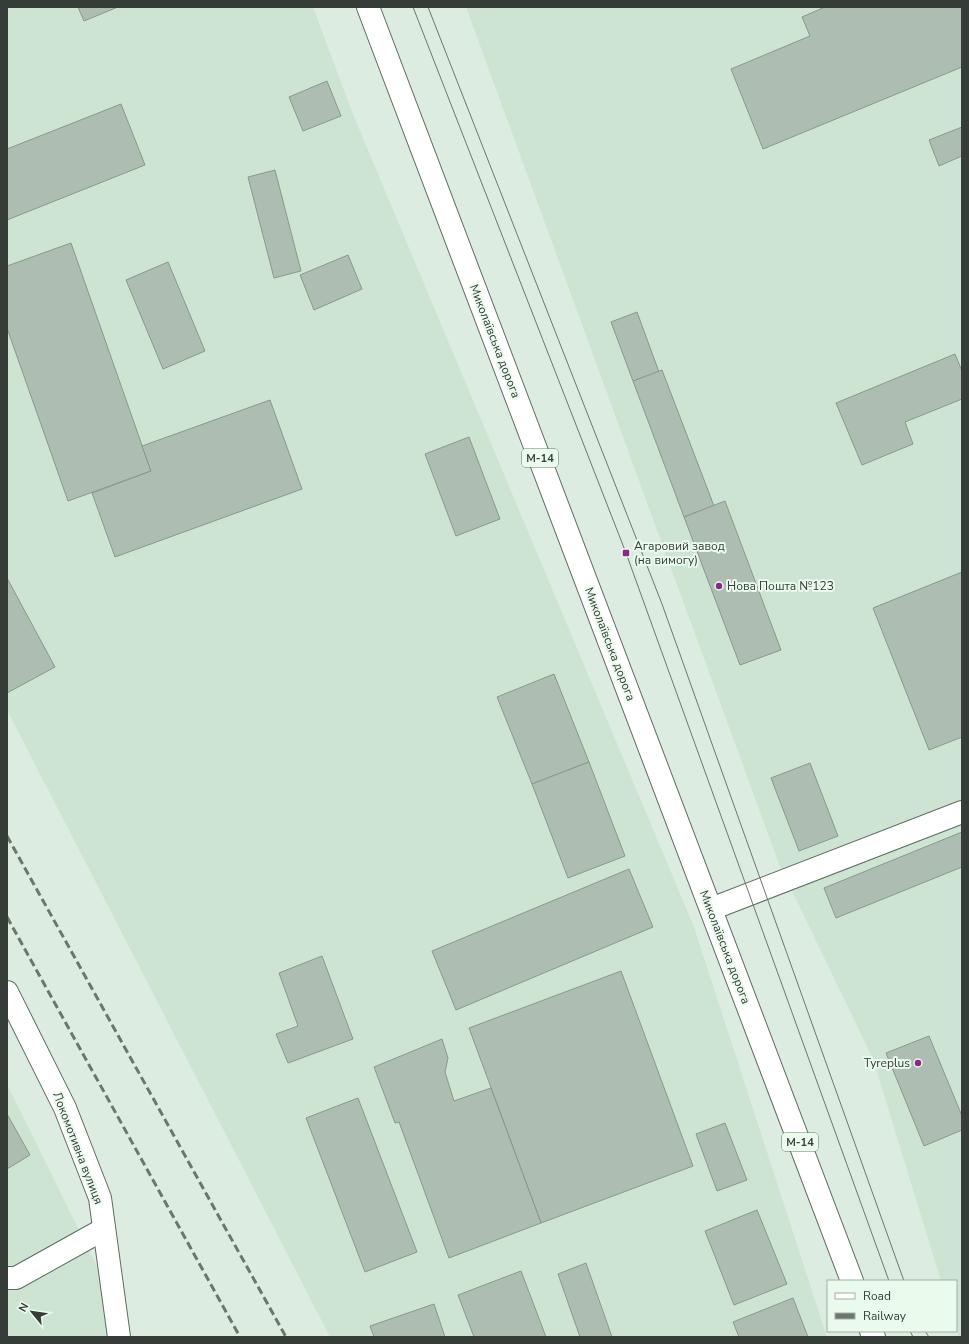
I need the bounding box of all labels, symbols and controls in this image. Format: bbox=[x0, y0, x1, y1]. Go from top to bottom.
street label: Миколаївська дорога bbox=[466, 282, 524, 400]
road number: М-14 bbox=[522, 449, 558, 467]
place label: Агаровий завод (на вимогу) bbox=[634, 538, 725, 568]
marker: Агаровий завод (на вимогу) bbox=[621, 548, 631, 558]
place label: Нова Пошта №123 bbox=[727, 578, 834, 594]
marker: Нова Пошта №123 bbox=[714, 581, 724, 591]
street label: Миколаївська дорога bbox=[581, 585, 639, 703]
street label: Миколаївська дорога bbox=[696, 888, 754, 1006]
place label: Tyreplus bbox=[864, 1055, 910, 1071]
marker: Tyreplus bbox=[913, 1058, 923, 1068]
street label: Локомотивна вулиця bbox=[49, 1090, 107, 1206]
road number: М-14 bbox=[782, 1133, 818, 1151]
legend bbox=[827, 1280, 957, 1332]
text: Road bbox=[863, 1288, 891, 1304]
north arrow bbox=[12, 1292, 52, 1332]
text: N bbox=[15, 1300, 32, 1315]
text: Railway bbox=[863, 1308, 907, 1324]

